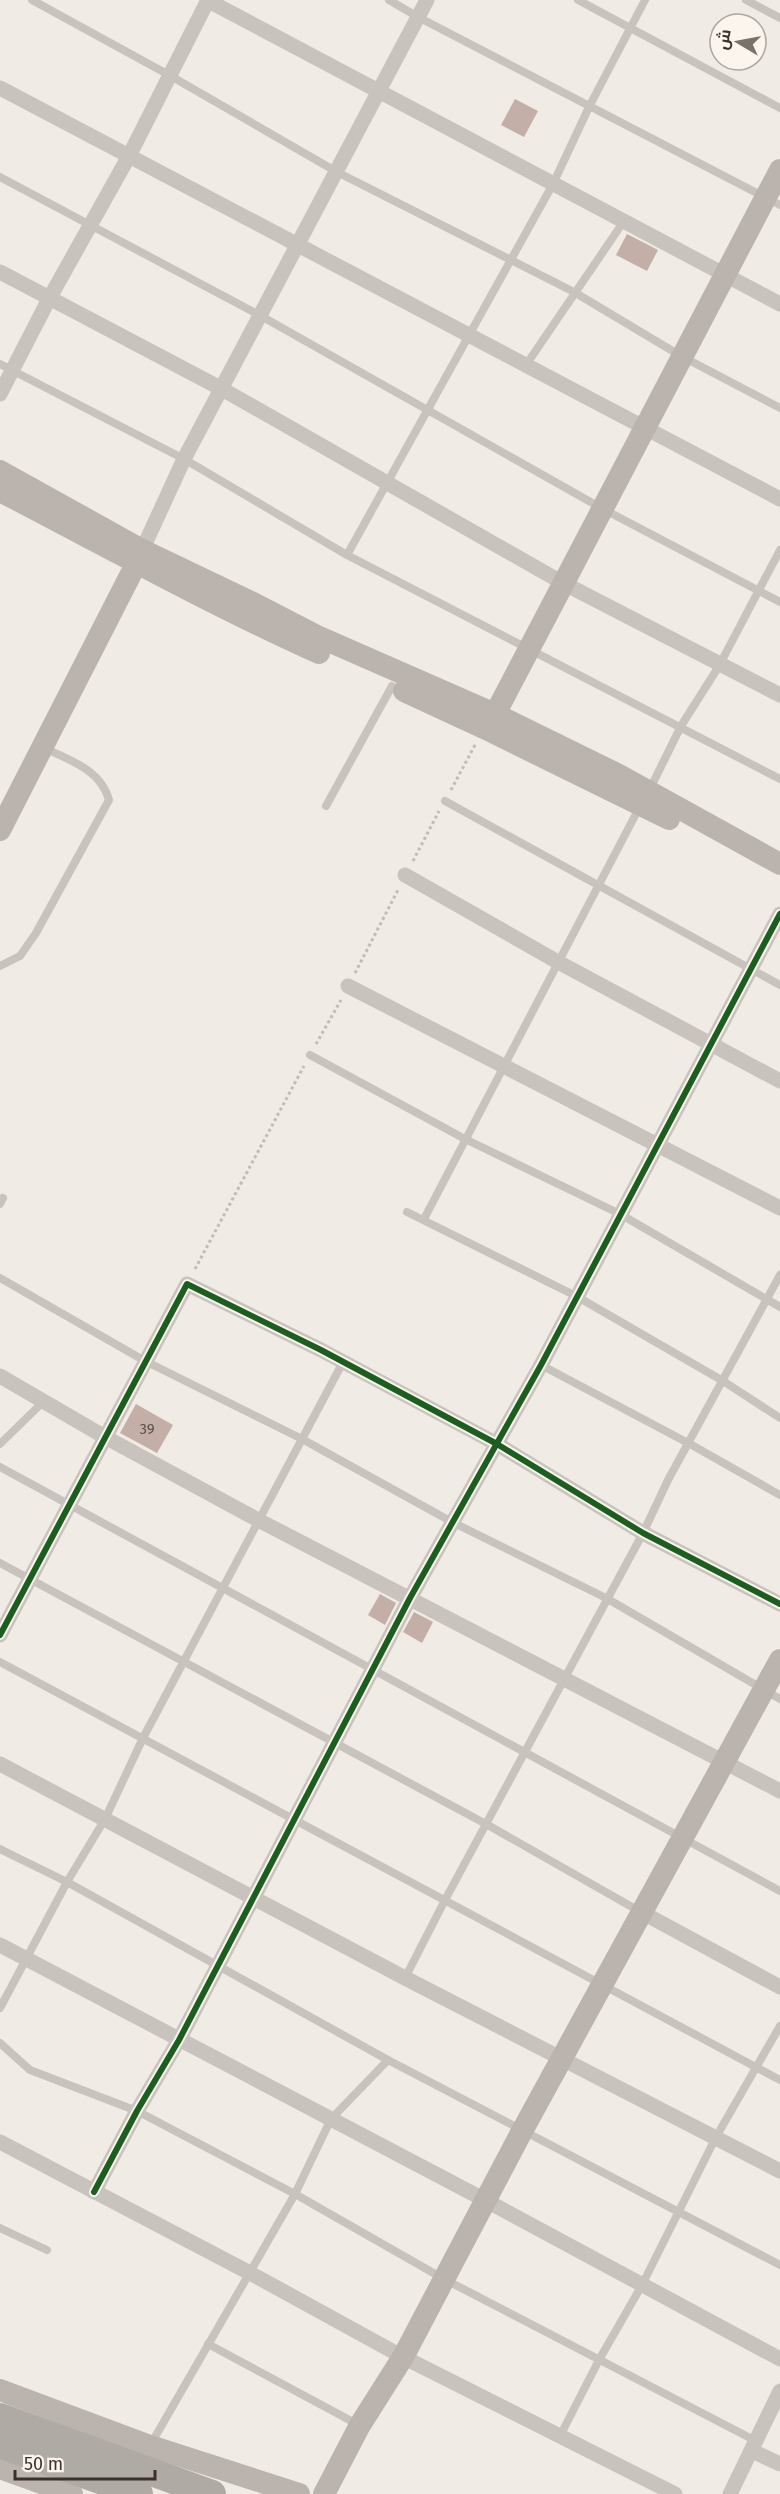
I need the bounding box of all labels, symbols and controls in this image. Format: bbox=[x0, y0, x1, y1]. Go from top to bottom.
north arrow bbox=[708, 12, 768, 72]
text: ش bbox=[713, 28, 735, 51]
house number: 39 bbox=[139, 1420, 155, 1438]
scale bar bbox=[15, 2443, 154, 2481]
text: 50 m bbox=[24, 2453, 63, 2475]

